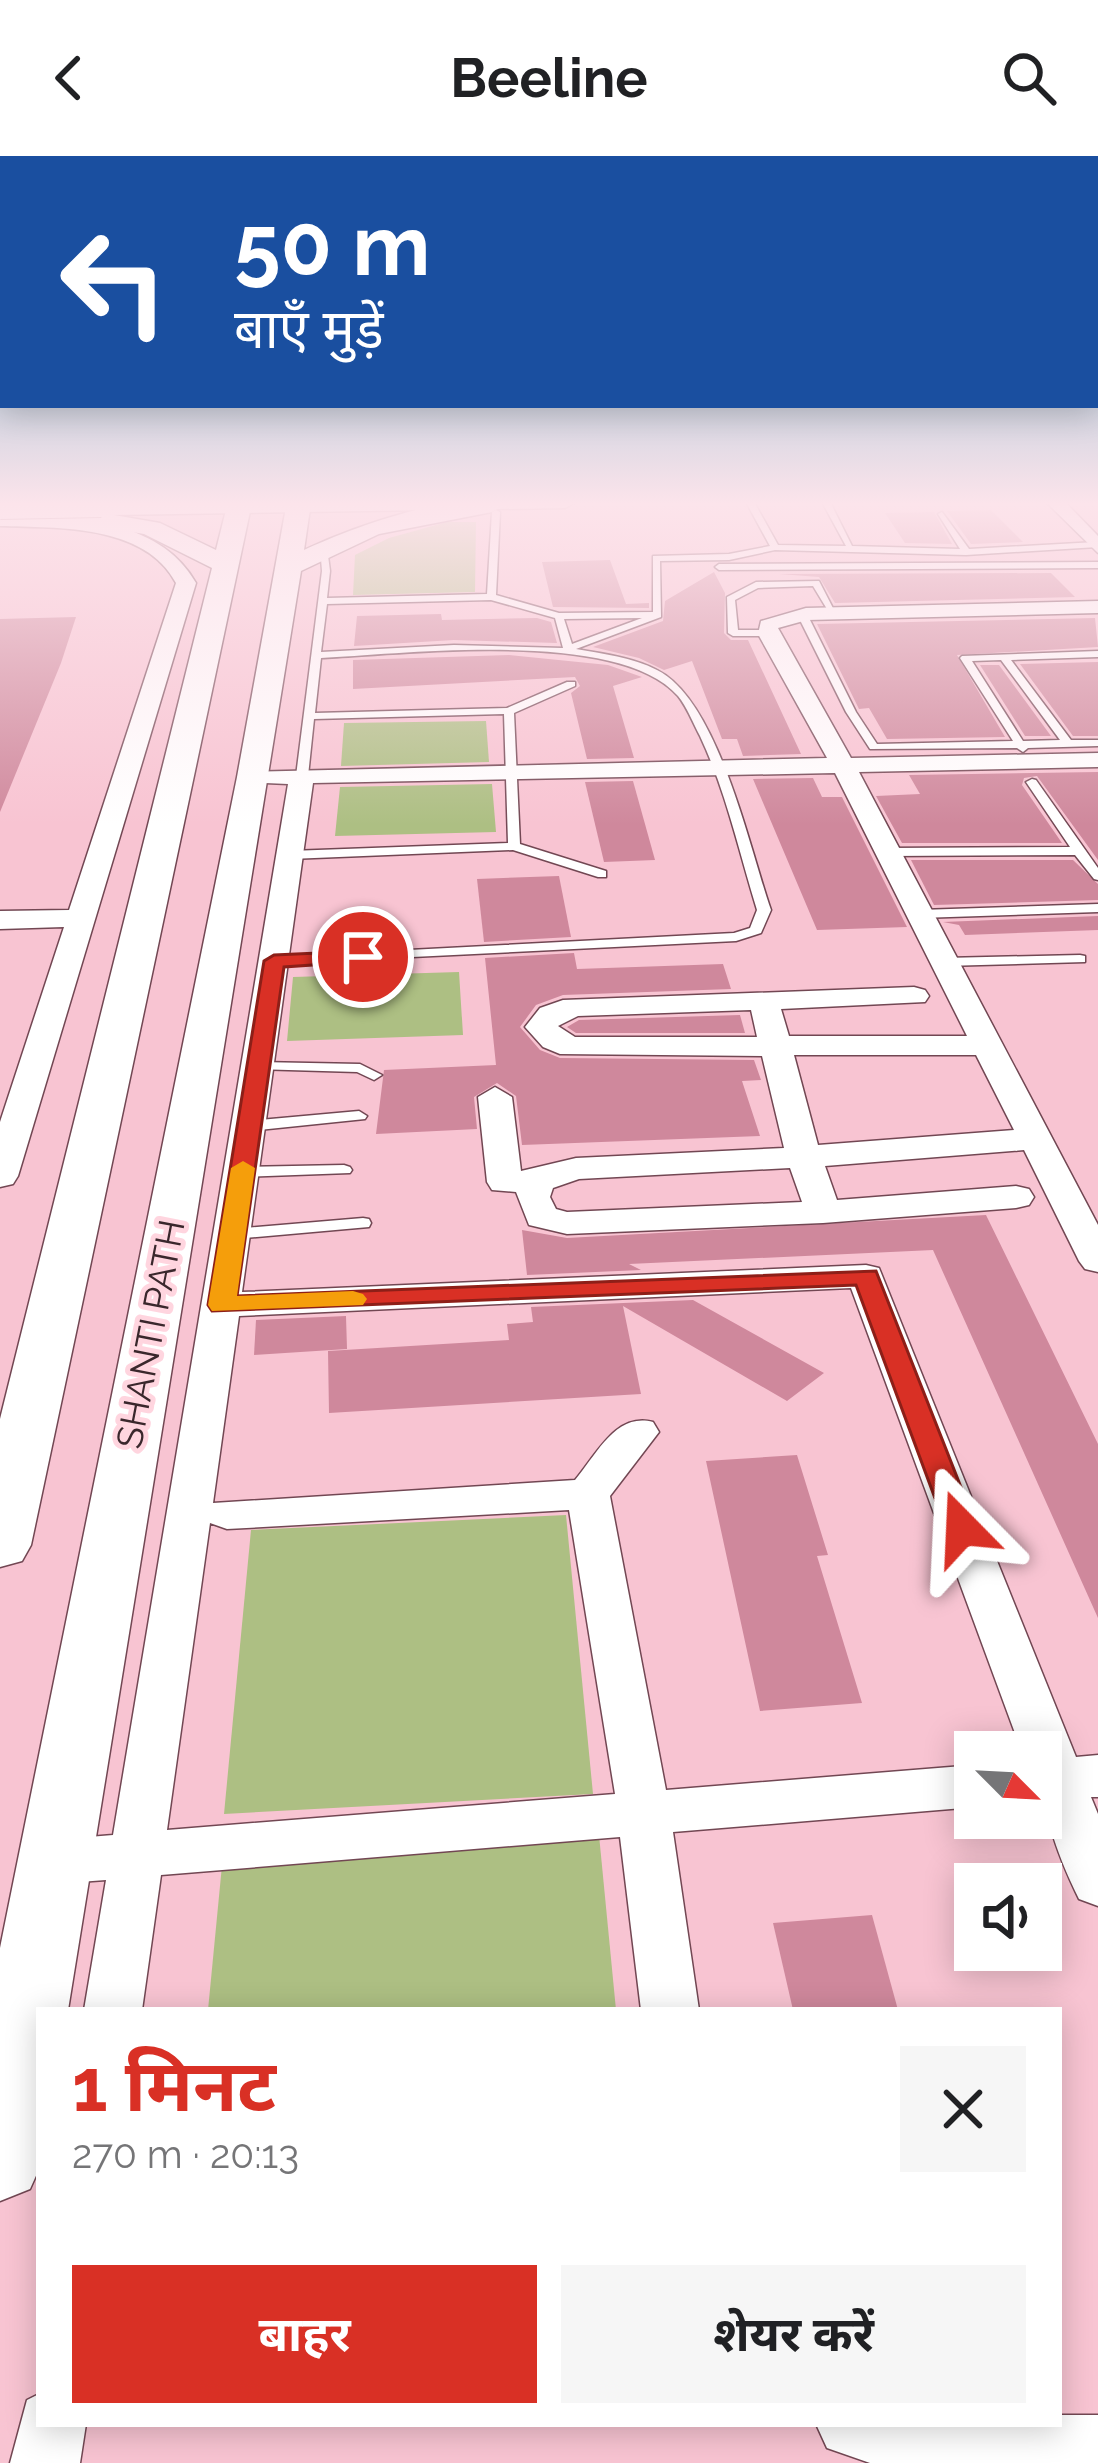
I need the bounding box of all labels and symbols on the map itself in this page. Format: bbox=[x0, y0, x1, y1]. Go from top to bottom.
pin bbox=[312, 906, 414, 1008]
street label: SHANTI PATH bbox=[107, 1216, 193, 1452]
position arrow bbox=[899, 1465, 1025, 1591]
north arrow bbox=[954, 1731, 1062, 1839]

